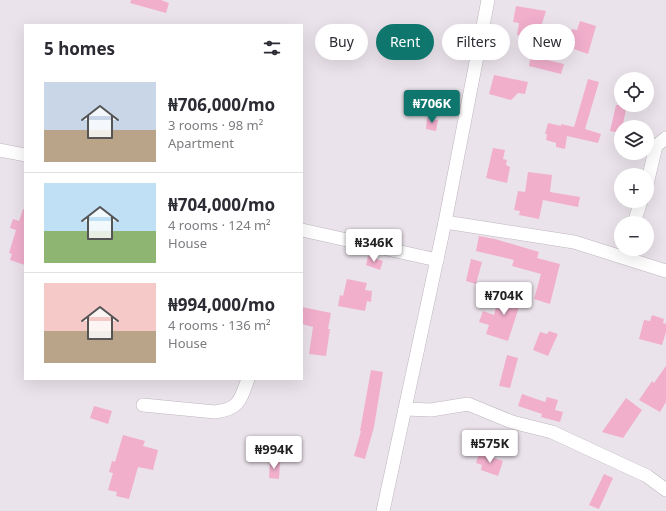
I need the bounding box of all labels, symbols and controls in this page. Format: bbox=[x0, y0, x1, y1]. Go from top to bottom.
chip: Buy bbox=[315, 24, 368, 60]
chip: Rent bbox=[376, 24, 434, 60]
chip: Filters bbox=[442, 24, 510, 60]
chip: New bbox=[518, 24, 575, 60]
text: 5 homes bbox=[44, 37, 115, 60]
icon: filters bbox=[261, 37, 283, 59]
map controls bbox=[614, 72, 654, 256]
button: locate bbox=[614, 72, 654, 112]
pin: ₦706K bbox=[404, 90, 460, 124]
text: ₦706,000/mo bbox=[168, 93, 275, 116]
text: ₦706K bbox=[413, 94, 451, 112]
icon: home bbox=[76, 98, 124, 146]
text: 3 rooms · 98 m² bbox=[168, 116, 263, 134]
button: layers bbox=[614, 120, 654, 160]
text: Apartment bbox=[168, 134, 234, 152]
button: + bbox=[614, 168, 654, 208]
text: ₦704,000/mo bbox=[168, 193, 275, 216]
icon: home bbox=[76, 199, 124, 247]
text: 4 rooms · 124 m² bbox=[168, 216, 271, 234]
button: − bbox=[614, 216, 654, 256]
pin: ₦346K bbox=[346, 229, 402, 263]
text: ₦346K bbox=[355, 233, 393, 251]
text: House bbox=[168, 234, 207, 252]
pin: ₦704K bbox=[476, 282, 532, 316]
text: ₦704K bbox=[485, 286, 523, 304]
text: ₦994,000/mo bbox=[168, 293, 275, 316]
icon: home bbox=[76, 299, 124, 347]
text: 4 rooms · 136 m² bbox=[168, 316, 271, 334]
text: House bbox=[168, 334, 207, 352]
pin: ₦575K bbox=[462, 430, 518, 464]
text: ₦575K bbox=[471, 434, 509, 452]
pin: ₦994K bbox=[246, 436, 302, 470]
text: ₦994K bbox=[255, 440, 293, 458]

